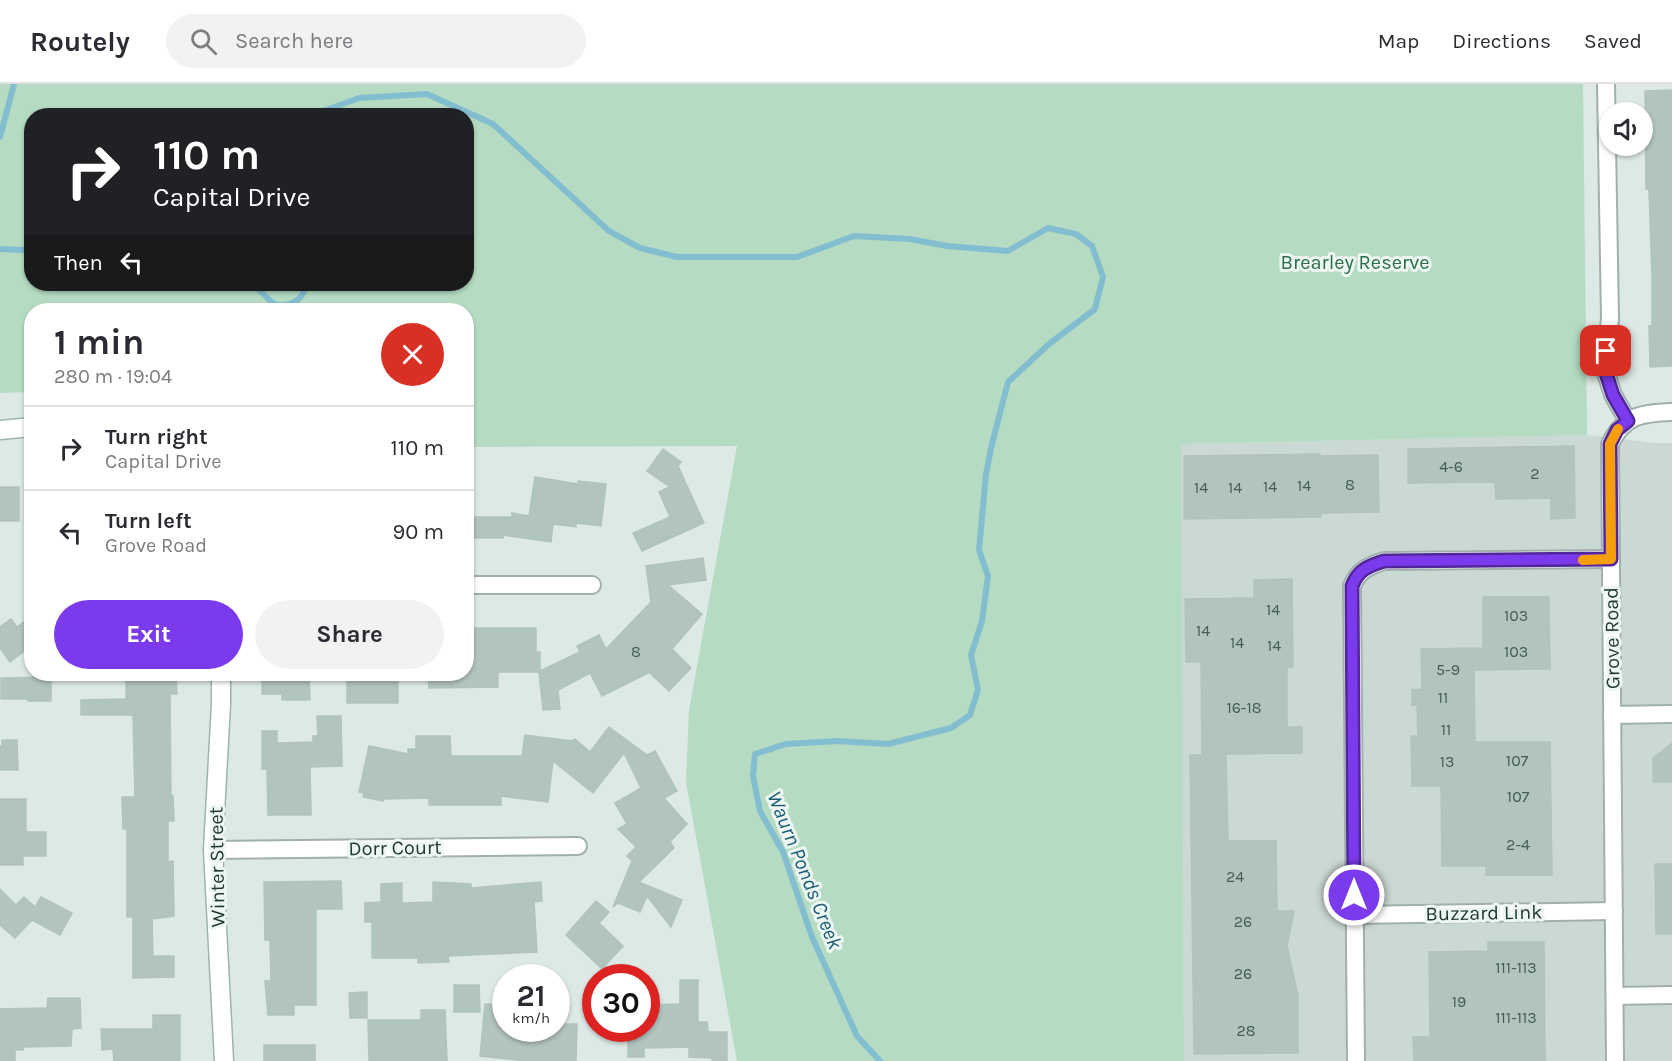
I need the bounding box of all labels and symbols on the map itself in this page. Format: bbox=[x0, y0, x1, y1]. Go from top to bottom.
park label: Brearley Reserve bbox=[1281, 251, 1429, 274]
pin bbox=[1580, 325, 1631, 376]
house number: 4-6 bbox=[1439, 457, 1463, 476]
house number: 2 bbox=[1530, 464, 1540, 483]
house number: 8 bbox=[1345, 475, 1355, 494]
house number: 14 bbox=[1297, 476, 1311, 495]
house number: 14 bbox=[1263, 477, 1277, 496]
house number: 14 bbox=[1194, 478, 1208, 497]
house number: 14 bbox=[1228, 478, 1242, 497]
street label: Grove Road bbox=[1600, 587, 1624, 689]
house number: 14 bbox=[1266, 600, 1280, 619]
house number: 103 bbox=[1504, 606, 1528, 625]
house number: 14 bbox=[1196, 621, 1210, 640]
house number: 14 bbox=[1230, 633, 1244, 652]
house number: 14 bbox=[1267, 636, 1281, 655]
house number: 8 bbox=[631, 642, 641, 661]
house number: 103 bbox=[1504, 642, 1528, 661]
house number: 5-9 bbox=[1436, 660, 1460, 679]
house number: 11 bbox=[1438, 688, 1448, 707]
house number: 16-18 bbox=[1226, 698, 1262, 717]
house number: 11 bbox=[1441, 720, 1451, 739]
house number: 107 bbox=[1506, 751, 1529, 770]
house number: 13 bbox=[1440, 752, 1454, 771]
house number: 107 bbox=[1507, 787, 1530, 806]
water label: Waurn Ponds Creek bbox=[762, 788, 848, 953]
street label: Winter Street bbox=[204, 806, 230, 927]
house number: 2-4 bbox=[1506, 835, 1530, 854]
street label: Dorr Court bbox=[348, 836, 442, 860]
position arrow bbox=[1322, 863, 1386, 927]
house number: 24 bbox=[1226, 867, 1244, 886]
street label: Buzzard Link bbox=[1425, 900, 1543, 926]
house number: 26 bbox=[1234, 912, 1252, 931]
house number: 111-113 bbox=[1495, 958, 1537, 977]
speed limit sign: 30 bbox=[582, 964, 660, 1042]
house number: 26 bbox=[1234, 964, 1252, 983]
house number: 19 bbox=[1452, 992, 1466, 1011]
house number: 111-113 bbox=[1495, 1008, 1537, 1027]
house number: 28 bbox=[1236, 1021, 1256, 1040]

